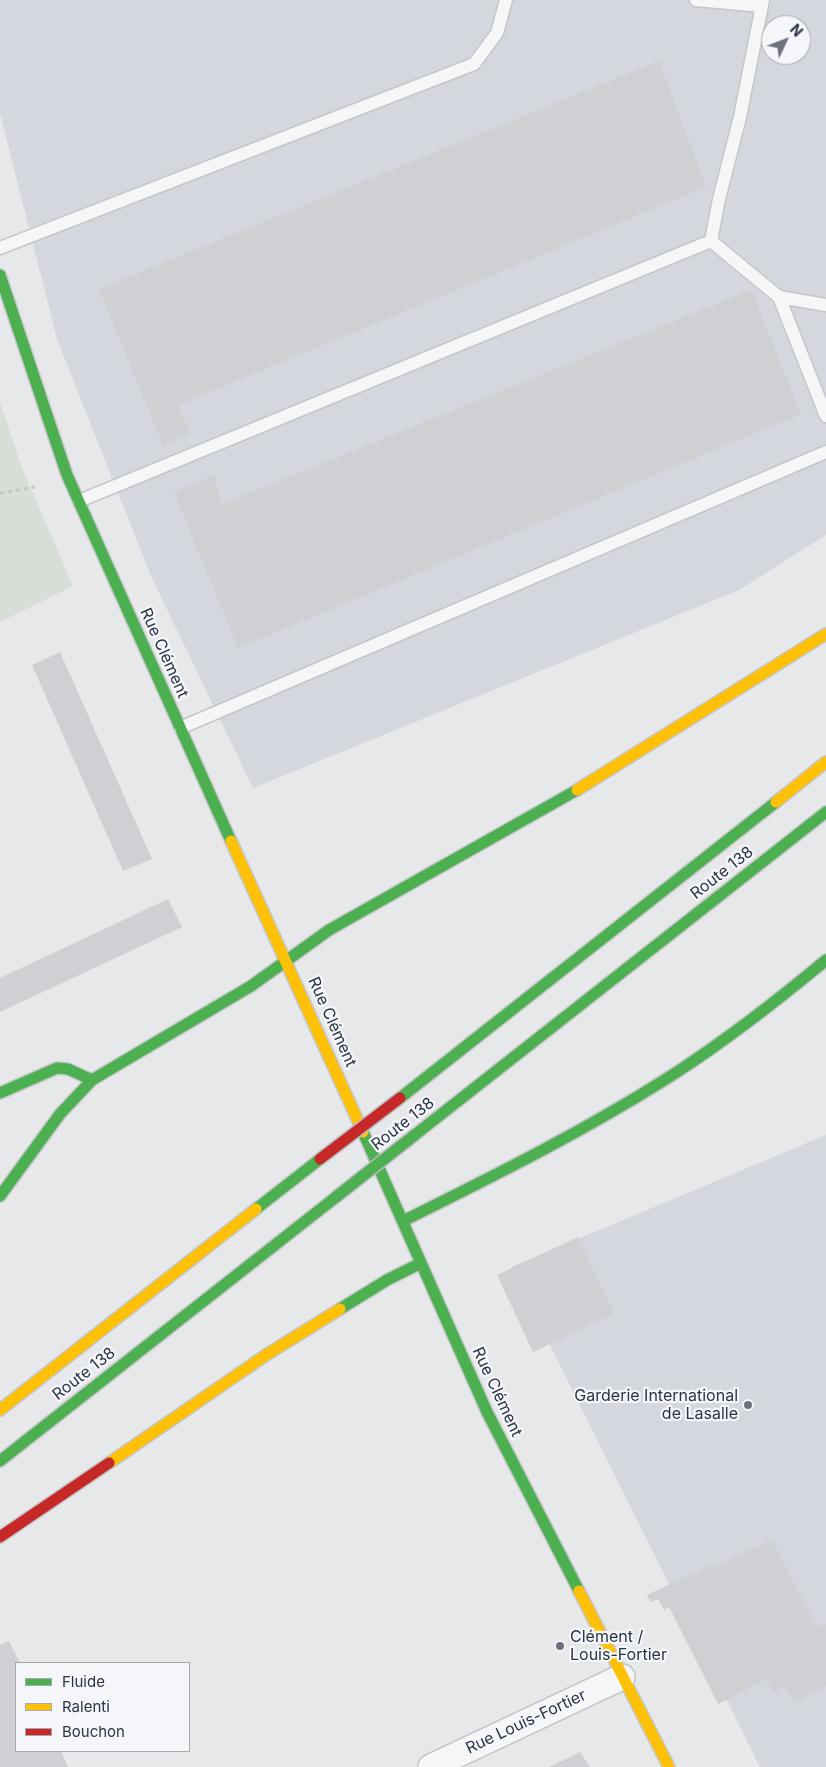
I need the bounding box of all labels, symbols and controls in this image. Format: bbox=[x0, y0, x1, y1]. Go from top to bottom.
north arrow bbox=[761, 15, 811, 65]
text: N bbox=[787, 20, 806, 40]
street label: Rue Clément bbox=[136, 605, 192, 701]
street label: Route 138 bbox=[687, 843, 757, 903]
street label: Rue Clément bbox=[304, 974, 360, 1070]
street label: Route 138 bbox=[368, 1094, 438, 1154]
street label: Route 138 bbox=[49, 1344, 119, 1404]
street label: Rue Clément bbox=[468, 1344, 526, 1440]
place label: Garderie International de Lasalle bbox=[574, 1386, 738, 1424]
marker: Garderie International de Lasalle bbox=[742, 1399, 754, 1411]
place label: Clément / Louis-Fortier bbox=[570, 1627, 667, 1665]
marker: Clément / Louis-Fortier bbox=[554, 1640, 566, 1652]
legend bbox=[15, 1662, 190, 1752]
text: Fluide bbox=[62, 1672, 105, 1691]
street label: Rue Louis-Fortier bbox=[463, 1686, 589, 1758]
text: Ralenti bbox=[62, 1697, 110, 1716]
text: Bouchon bbox=[62, 1722, 125, 1741]

